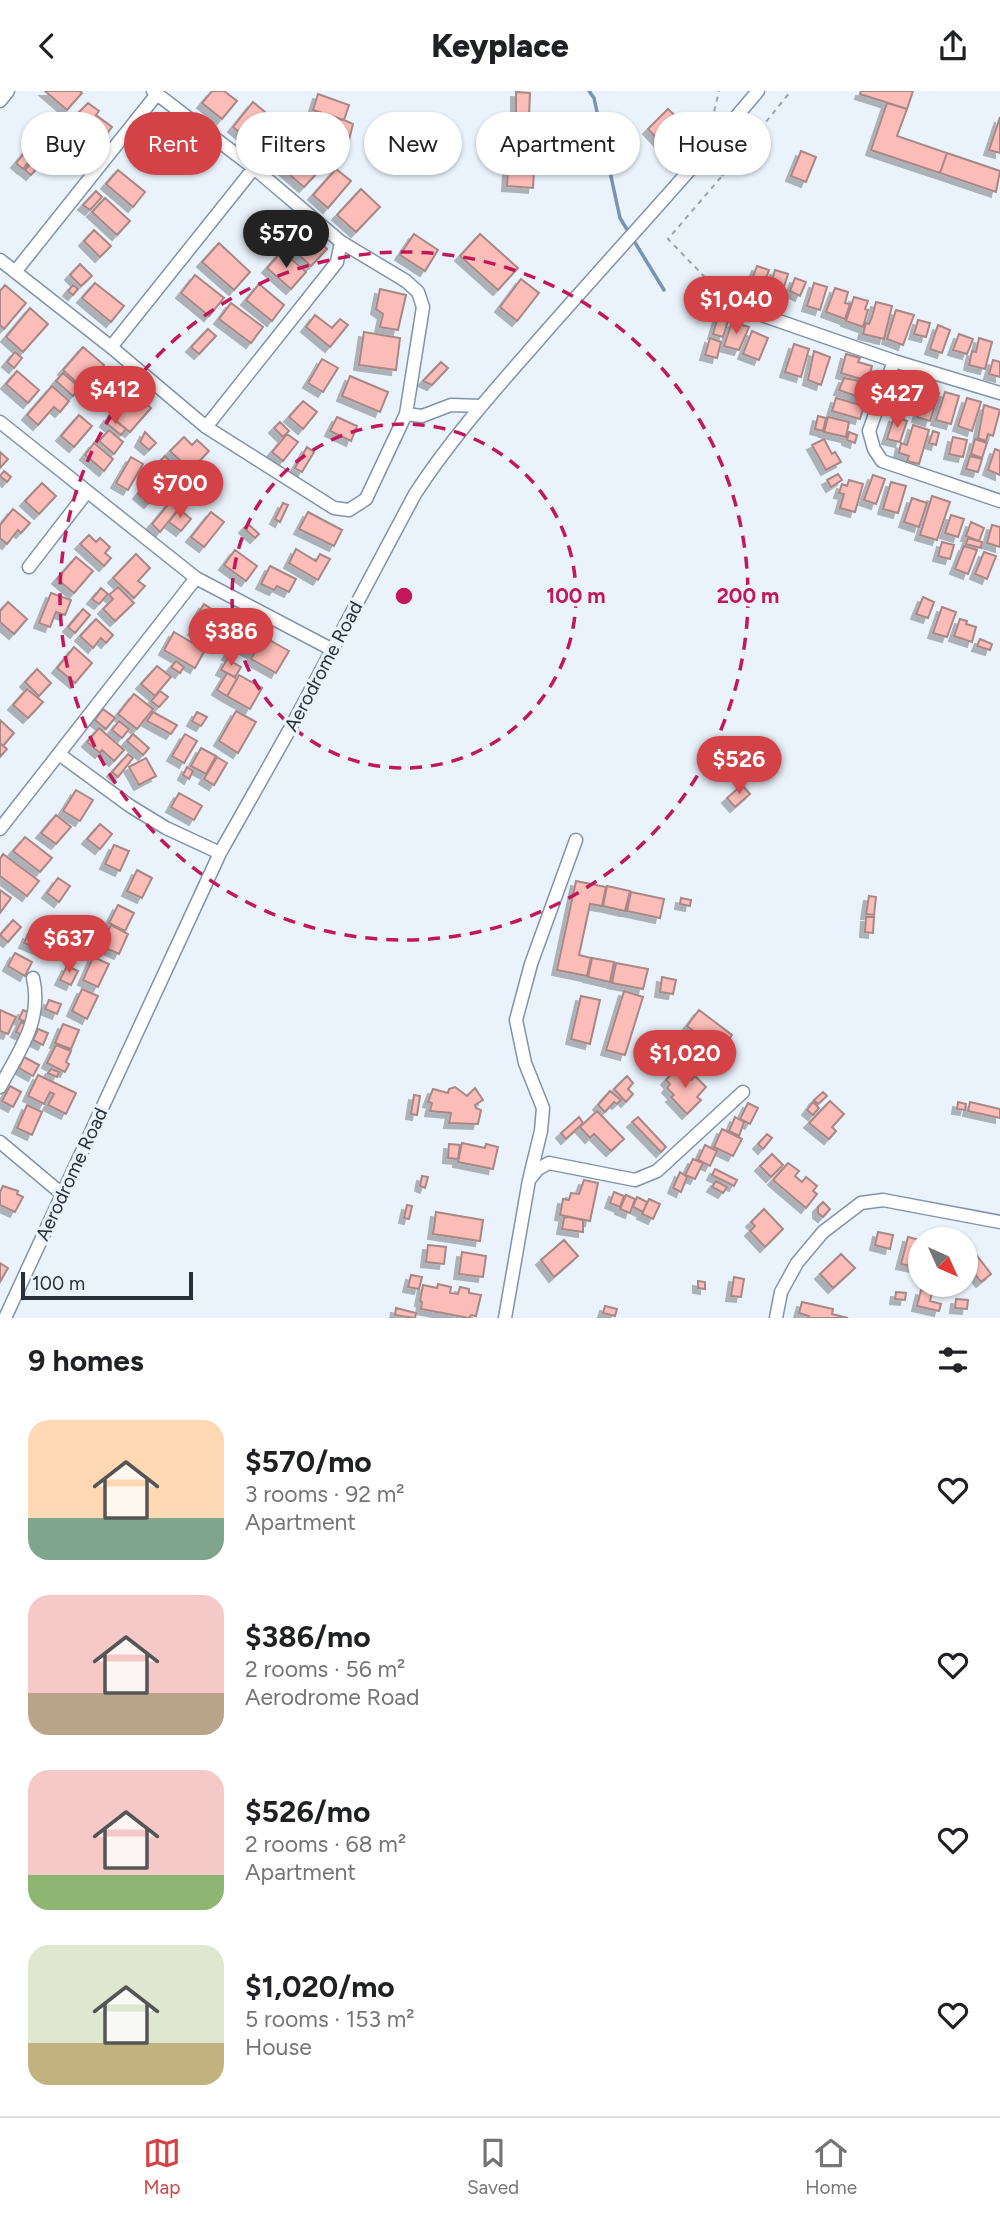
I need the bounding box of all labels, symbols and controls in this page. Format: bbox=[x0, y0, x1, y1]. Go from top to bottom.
icon: back bbox=[28, 27, 66, 65]
text: Keyplace bbox=[431, 27, 569, 65]
icon: share bbox=[934, 27, 972, 65]
chip: Buy bbox=[21, 112, 110, 175]
chip: Rent bbox=[124, 112, 222, 175]
chip: Filters bbox=[236, 112, 350, 175]
chip: New bbox=[364, 112, 462, 175]
chip: Apartment bbox=[476, 112, 640, 175]
chip: House bbox=[654, 112, 771, 175]
pin: $570 bbox=[245, 211, 327, 270]
text: $570 bbox=[259, 219, 313, 247]
pin: $1,040 bbox=[679, 277, 793, 336]
text: $1,040 bbox=[700, 285, 772, 313]
pin: $412 bbox=[74, 367, 156, 426]
pin: $427 bbox=[856, 371, 938, 430]
text: $412 bbox=[90, 375, 140, 403]
text: $427 bbox=[870, 379, 924, 407]
pin: $700 bbox=[139, 461, 221, 520]
text: $700 bbox=[152, 469, 208, 497]
text: 100 m bbox=[546, 583, 606, 608]
text: 200 m bbox=[717, 583, 779, 608]
centre of rings bbox=[392, 584, 416, 608]
street label: Aerodrome Road bbox=[279, 597, 367, 735]
pin: $386 bbox=[190, 609, 272, 668]
text: $386 bbox=[205, 617, 257, 645]
pin: $526 bbox=[698, 737, 780, 796]
text: $526 bbox=[713, 745, 765, 773]
pin: $637 bbox=[28, 915, 110, 975]
text: $637 bbox=[43, 924, 95, 952]
pin: $1,020 bbox=[628, 1031, 742, 1090]
text: $1,020 bbox=[649, 1039, 721, 1067]
street label: Aerodrome Road bbox=[31, 1104, 112, 1244]
north arrow bbox=[908, 1227, 978, 1297]
map controls bbox=[908, 1227, 978, 1297]
scale bar bbox=[21, 1269, 192, 1301]
text: 100 m bbox=[32, 1272, 85, 1295]
icon: filters bbox=[934, 1341, 972, 1379]
text: 9 homes bbox=[28, 1342, 144, 1379]
text: $570/mo bbox=[245, 1443, 372, 1480]
icon: home bbox=[84, 1448, 168, 1532]
icon: heart bbox=[934, 1471, 972, 1509]
text: 3 rooms · 92 m² bbox=[245, 1480, 405, 1508]
text: Apartment bbox=[245, 1508, 356, 1536]
text: $386/mo bbox=[245, 1618, 371, 1655]
icon: home bbox=[84, 1623, 168, 1707]
icon: heart bbox=[934, 1646, 972, 1684]
text: 2 rooms · 56 m² bbox=[245, 1655, 405, 1683]
text: Aerodrome Road bbox=[245, 1683, 419, 1711]
text: $526/mo bbox=[245, 1793, 370, 1830]
icon: home bbox=[84, 1798, 168, 1882]
icon: heart bbox=[934, 1821, 972, 1859]
text: 2 rooms · 68 m² bbox=[245, 1830, 406, 1858]
text: Apartment bbox=[245, 1858, 356, 1886]
text: $1,020/mo bbox=[245, 1968, 395, 2005]
icon: home bbox=[84, 1973, 168, 2057]
icon: heart bbox=[934, 1996, 972, 2034]
text: 5 rooms · 153 m² bbox=[245, 2005, 415, 2033]
text: House bbox=[245, 2033, 312, 2061]
tab: Map bbox=[143, 2134, 181, 2199]
tab: Saved bbox=[467, 2134, 519, 2199]
tab: Home bbox=[805, 2134, 857, 2199]

